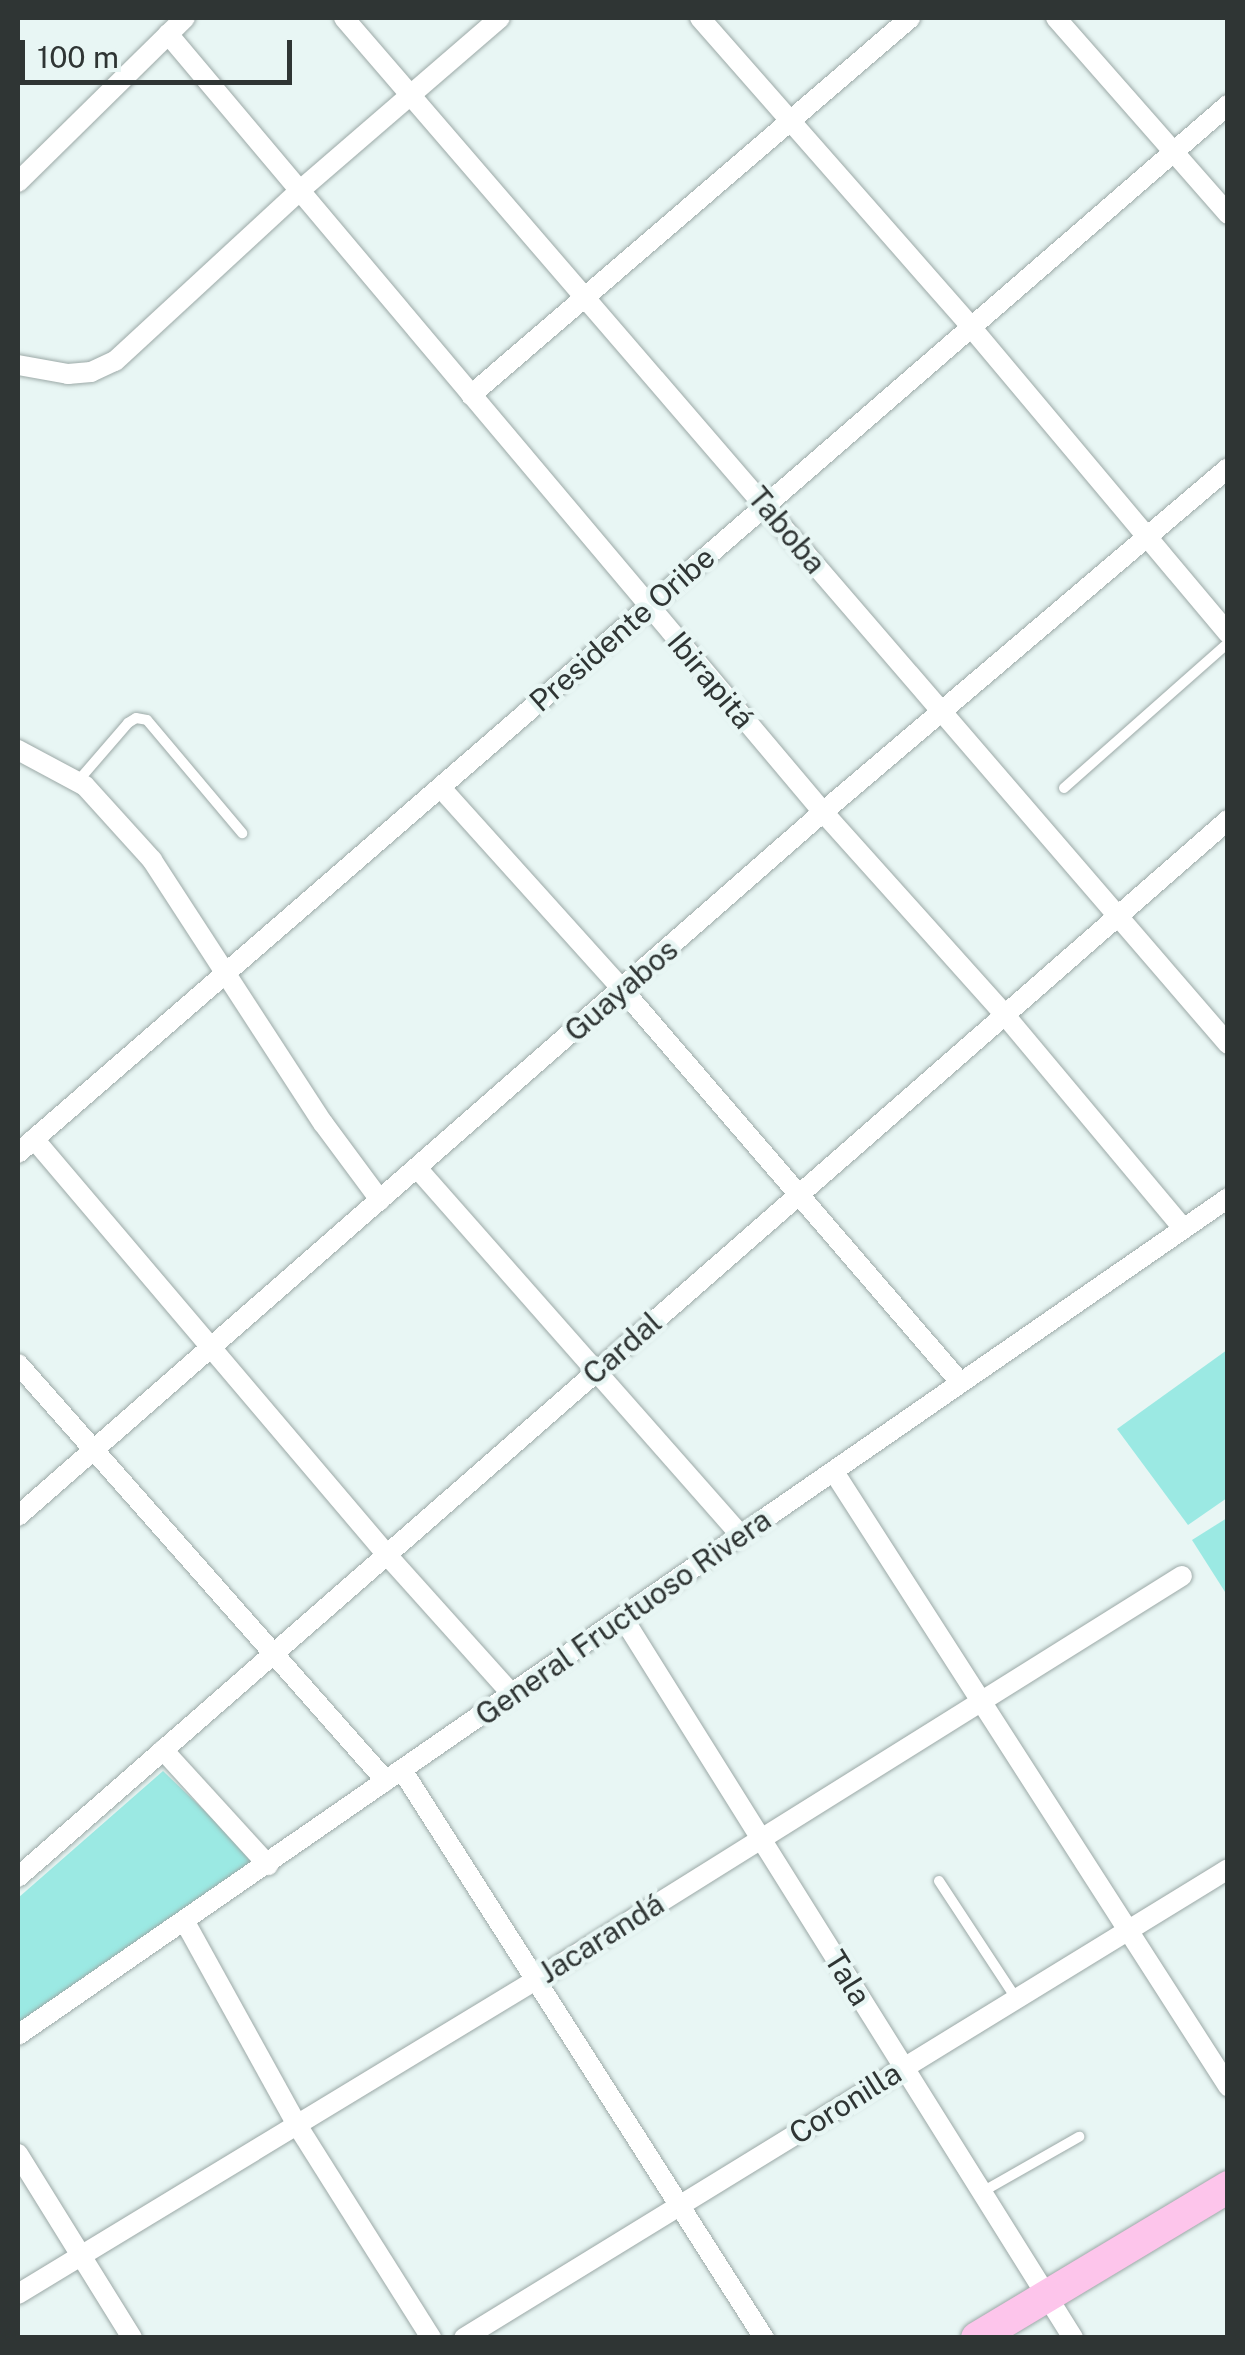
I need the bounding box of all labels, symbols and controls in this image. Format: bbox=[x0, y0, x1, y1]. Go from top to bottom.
scale bar bbox=[25, 20, 298, 82]
text: 100 m bbox=[37, 39, 119, 75]
street label: Taboba bbox=[741, 479, 833, 581]
street label: Presidente Oribe bbox=[522, 539, 722, 719]
street label: Ibirapitá bbox=[660, 624, 762, 736]
street label: Guayabos bbox=[557, 931, 685, 1049]
street label: Cardal bbox=[575, 1304, 669, 1392]
street label: General Fructuoso Rivera bbox=[468, 1501, 778, 1733]
street label: Jacarandá bbox=[532, 1886, 670, 1990]
street label: Tala bbox=[817, 1944, 879, 2012]
street label: Coronilla bbox=[782, 2055, 908, 2151]

